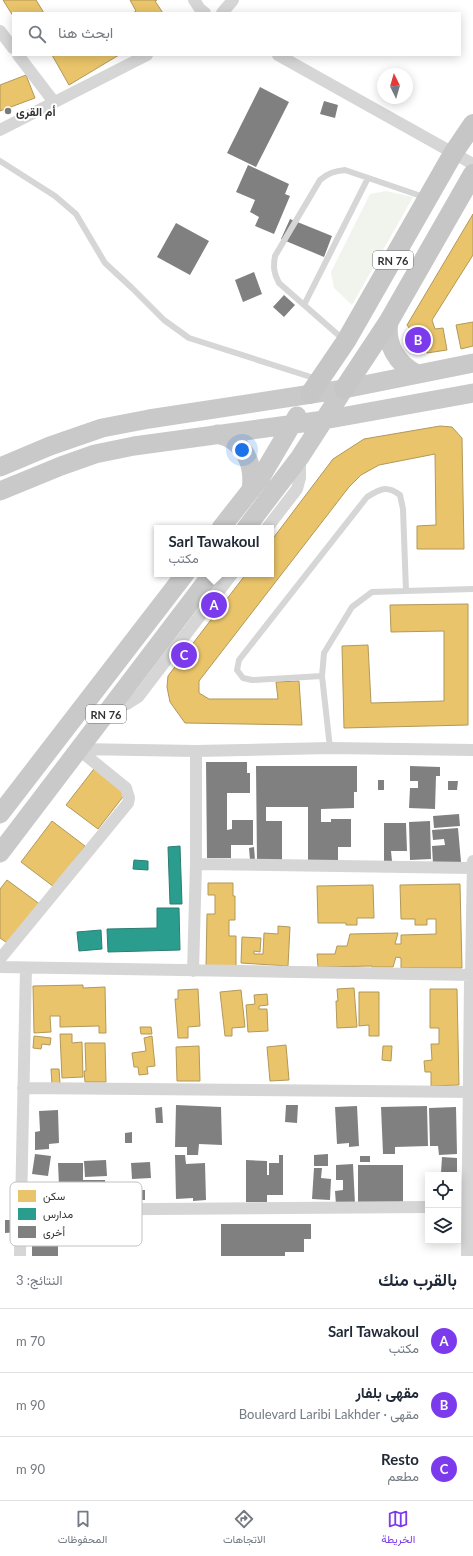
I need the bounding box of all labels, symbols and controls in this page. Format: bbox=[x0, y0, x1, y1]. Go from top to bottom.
search box bbox=[12, 12, 461, 56]
icon: search bbox=[26, 23, 48, 45]
text: ابحث هنا bbox=[58, 23, 113, 41]
north arrow bbox=[377, 68, 413, 104]
place label: أم القرى bbox=[16, 104, 56, 120]
marker: أم القرى bbox=[3, 106, 13, 116]
road number: RN 76 bbox=[373, 251, 413, 269]
pin: B bbox=[405, 325, 431, 355]
your location bbox=[232, 440, 252, 460]
popup bbox=[154, 525, 274, 577]
text: Sarl Tawakoul bbox=[168, 532, 260, 550]
text: مكتب bbox=[168, 550, 199, 566]
pin: A bbox=[201, 590, 227, 620]
pin: C bbox=[171, 640, 197, 670]
road number: RN 76 bbox=[86, 705, 126, 723]
map controls bbox=[425, 1172, 461, 1244]
button: locate bbox=[425, 1172, 461, 1208]
legend bbox=[10, 1182, 142, 1246]
text: سكن bbox=[43, 1189, 66, 1203]
text: مدارس bbox=[43, 1207, 73, 1221]
button: layers bbox=[425, 1208, 461, 1244]
text: أخرى bbox=[43, 1225, 65, 1239]
text: بالقرب منك bbox=[378, 1269, 457, 1290]
text: النتائج: 3 bbox=[16, 1272, 63, 1288]
text: Sarl Tawakoul bbox=[328, 1322, 419, 1340]
text: 70 m bbox=[16, 1333, 45, 1349]
text: A bbox=[439, 1333, 449, 1349]
text: مكتب bbox=[389, 1340, 419, 1356]
text: مقهى بلفار bbox=[355, 1383, 419, 1401]
text: 90 m bbox=[16, 1397, 45, 1413]
text: B bbox=[440, 1397, 448, 1413]
text: مقهى · Boulevard Laribi Lakhder bbox=[239, 1406, 419, 1422]
text: Resto bbox=[381, 1450, 419, 1468]
text: 90 m bbox=[16, 1461, 45, 1477]
text: C bbox=[440, 1461, 448, 1477]
text: مطعم bbox=[388, 1468, 419, 1484]
tab: المحفوظات bbox=[58, 1508, 107, 1549]
tab: الاتجاهات bbox=[223, 1508, 266, 1549]
tab: الخريطة bbox=[381, 1508, 415, 1549]

